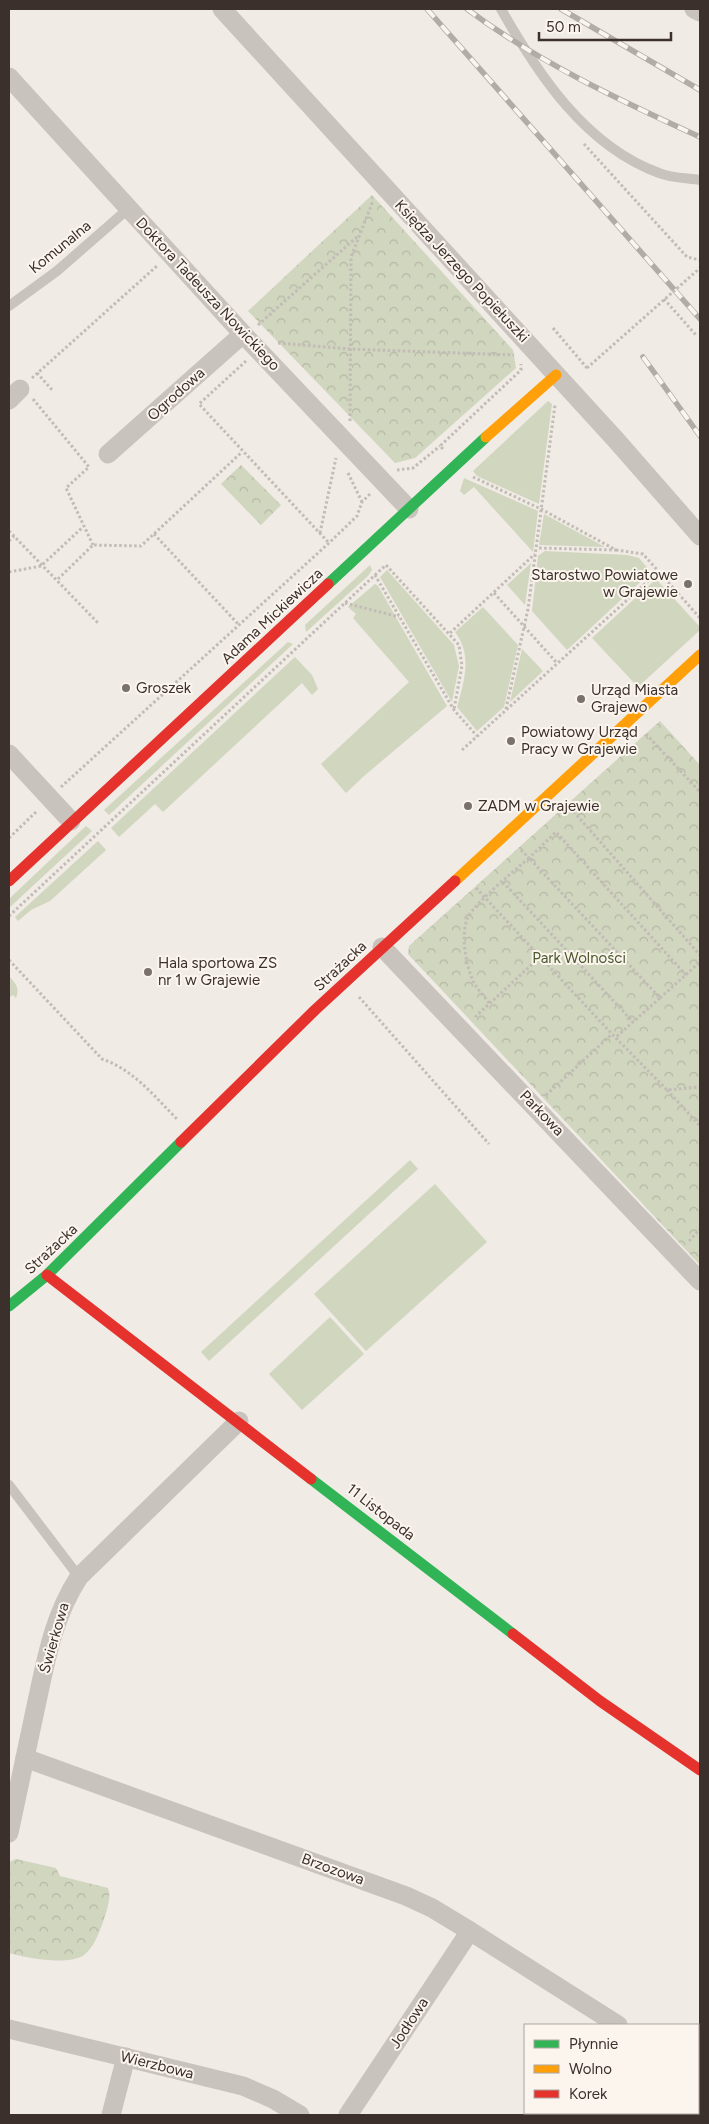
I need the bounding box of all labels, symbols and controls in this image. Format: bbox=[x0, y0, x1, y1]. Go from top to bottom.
scale bar bbox=[539, 10, 672, 42]
text: 50 m bbox=[546, 18, 581, 36]
street label: Księdza Jerzego Popiełuszki bbox=[391, 196, 533, 346]
street label: Doktora Tadeusza Nowickiego bbox=[132, 214, 284, 375]
street label: Komunalna bbox=[26, 217, 94, 277]
street label: Ogrodowa bbox=[144, 364, 208, 424]
street label: Adama Mickiewicza bbox=[218, 564, 326, 668]
place label: Starostwo Powiatowe w Grajewie bbox=[531, 566, 678, 601]
marker: Starostwo Powiatowe w Grajewie bbox=[682, 578, 694, 590]
place label: Groszek bbox=[136, 679, 192, 697]
place label: Urząd Miasta Grajewo bbox=[591, 681, 678, 716]
marker: Groszek bbox=[120, 682, 132, 694]
marker: Urząd Miasta Grajewo bbox=[575, 693, 587, 705]
place label: Powiatowy Urząd Pracy w Grajewie bbox=[521, 723, 638, 758]
marker: Powiatowy Urząd Pracy w Grajewie bbox=[505, 735, 517, 747]
place label: ZADM w Grajewie bbox=[478, 797, 600, 815]
marker: ZADM w Grajewie bbox=[462, 800, 474, 812]
street label: Strażacka bbox=[310, 937, 370, 995]
park label: Park Wolności bbox=[532, 949, 626, 967]
place label: Hala sportowa ZS nr 1 w Grajewie bbox=[158, 954, 277, 989]
marker: Hala sportowa ZS nr 1 w Grajewie bbox=[142, 966, 154, 978]
street label: Parkowa bbox=[516, 1087, 568, 1139]
street label: Strażacka bbox=[21, 1220, 81, 1278]
street label: 11 Listopada bbox=[343, 1480, 419, 1544]
street label: Świerkowa bbox=[35, 1601, 73, 1675]
street label: Brzozowa bbox=[299, 1849, 367, 1889]
street label: Jodłowa bbox=[386, 1994, 432, 2052]
legend bbox=[524, 2024, 699, 2114]
text: Płynnie bbox=[569, 2035, 618, 2053]
street label: Wierzbowa bbox=[118, 2047, 196, 2083]
text: Wolno bbox=[569, 2060, 612, 2078]
text: Korek bbox=[569, 2085, 608, 2103]

